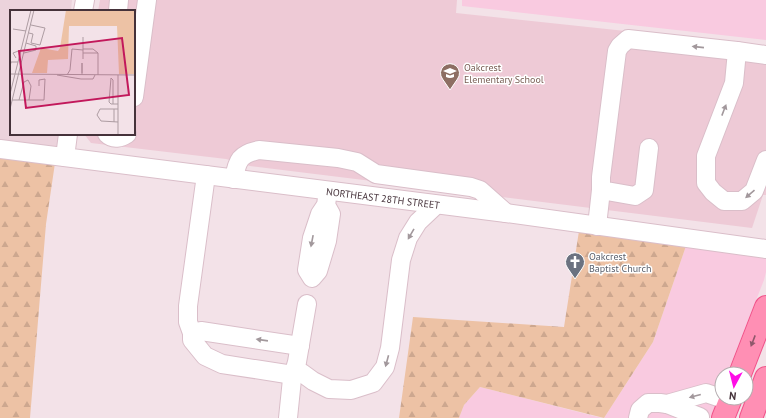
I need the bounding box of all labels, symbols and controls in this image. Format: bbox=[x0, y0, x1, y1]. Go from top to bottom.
inset map bbox=[10, 10, 135, 135]
one-way arrow bbox=[692, 43, 704, 50]
place label: Oakcrest Elementary School bbox=[464, 61, 544, 86]
school or university icon: Oakcrest Elementary School bbox=[439, 62, 461, 90]
one-way arrow bbox=[721, 103, 727, 115]
street label: NORTHEAST 28TH STREET bbox=[325, 185, 441, 212]
one-way arrow bbox=[744, 190, 755, 199]
one-way arrow bbox=[408, 228, 415, 240]
one-way arrow bbox=[309, 235, 315, 247]
place label: Oakcrest Baptist Church bbox=[589, 250, 652, 275]
church icon: Oakcrest Baptist Church bbox=[564, 251, 586, 279]
one-way arrow bbox=[750, 335, 756, 347]
one-way arrow bbox=[255, 337, 268, 343]
one-way arrow bbox=[383, 355, 389, 367]
north arrow bbox=[714, 366, 754, 406]
text: N bbox=[728, 389, 737, 403]
one-way arrow bbox=[689, 394, 701, 400]

